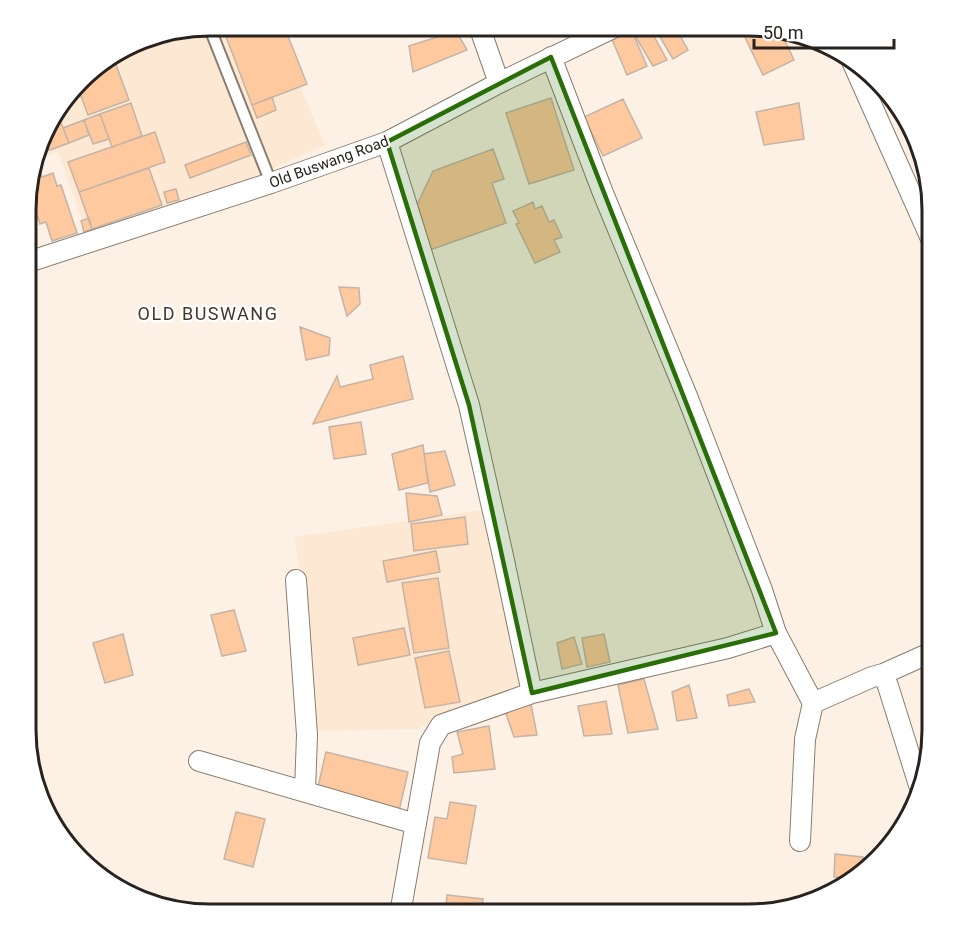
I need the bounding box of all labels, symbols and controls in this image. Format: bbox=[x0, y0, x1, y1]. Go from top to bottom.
scale bar bbox=[754, 12, 894, 50]
text: 50 m bbox=[763, 22, 803, 43]
street label: Old Buswang Road bbox=[267, 132, 391, 192]
district label: OLD BUSWANG bbox=[138, 303, 278, 324]

